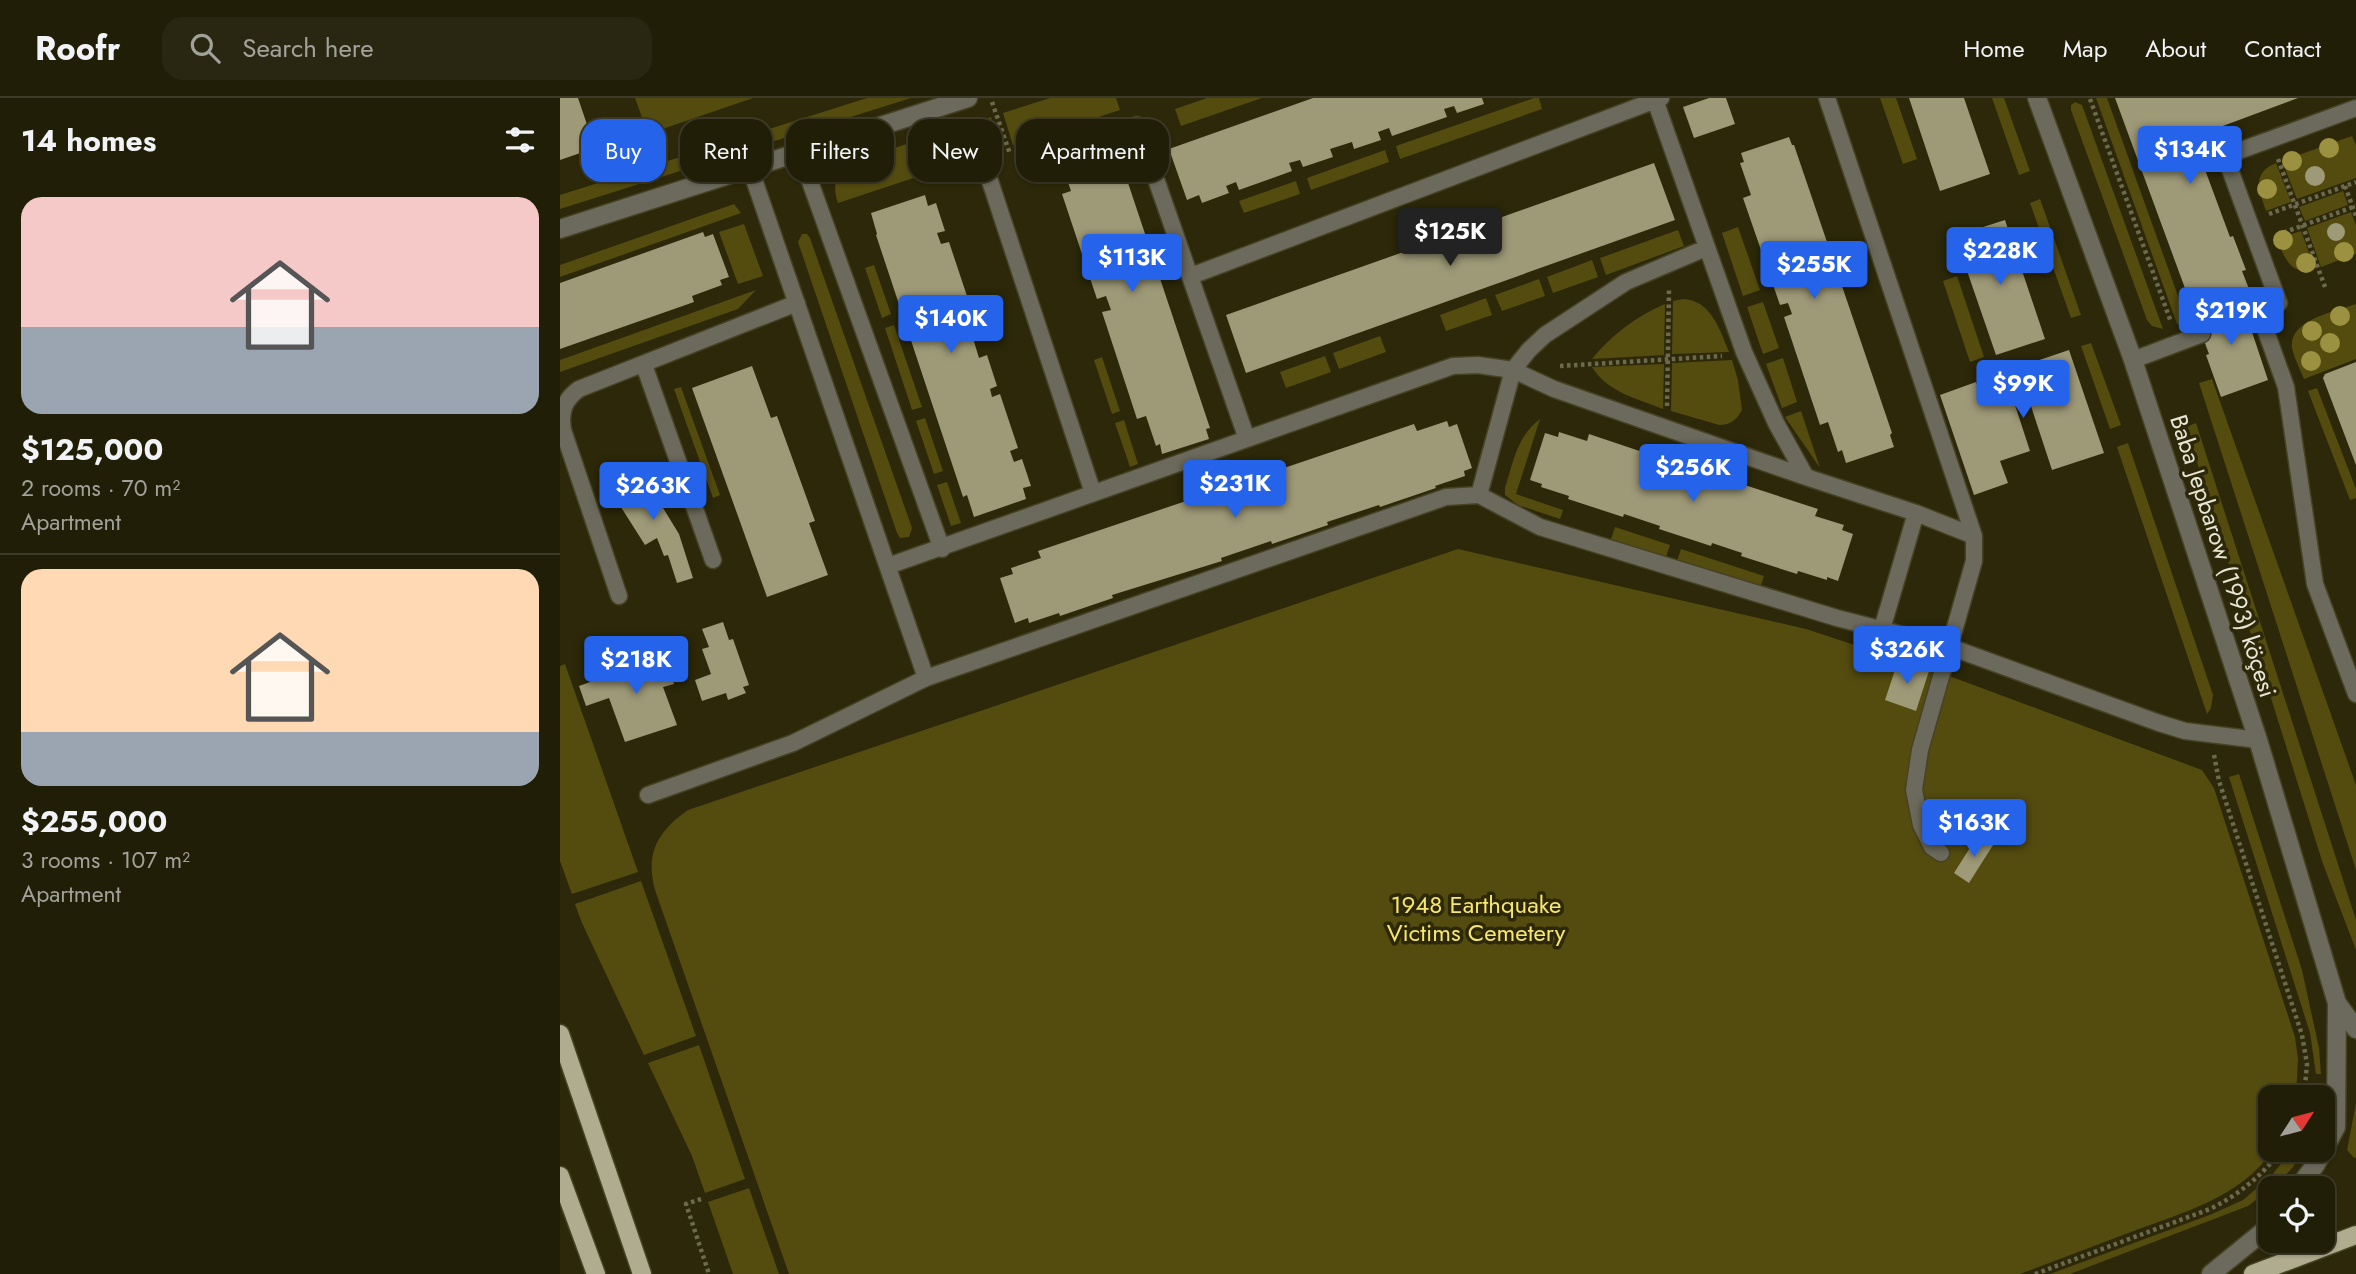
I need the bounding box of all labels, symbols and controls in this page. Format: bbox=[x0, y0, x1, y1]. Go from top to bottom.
search box bbox=[162, 17, 652, 80]
text: Roofr bbox=[35, 25, 120, 72]
icon: search bbox=[186, 29, 224, 67]
text: Search here bbox=[242, 29, 374, 67]
text: Home bbox=[1963, 31, 2025, 66]
text: Map bbox=[2063, 31, 2107, 66]
text: About bbox=[2145, 31, 2206, 66]
text: Contact bbox=[2244, 31, 2321, 66]
text: 14 homes bbox=[21, 119, 156, 162]
chip: Buy bbox=[581, 119, 666, 182]
chip: Rent bbox=[680, 119, 772, 182]
chip: Filters bbox=[786, 119, 894, 182]
chip: New bbox=[908, 119, 1002, 182]
chip: Apartment bbox=[1016, 119, 1169, 182]
icon: filters bbox=[501, 121, 539, 159]
pin: $134K bbox=[2141, 126, 2239, 186]
text: $134K bbox=[2154, 132, 2226, 166]
pin: $125K bbox=[1401, 208, 1499, 268]
text: $125K bbox=[1414, 214, 1486, 248]
pin: $228K bbox=[1951, 228, 2049, 287]
text: $228K bbox=[1963, 233, 2037, 267]
pin: $113K bbox=[1083, 234, 1181, 294]
text: $113K bbox=[1098, 240, 1166, 274]
icon: home bbox=[217, 242, 343, 368]
pin: $255K bbox=[1765, 242, 1863, 301]
text: $255K bbox=[1776, 247, 1852, 281]
pin: $219K bbox=[2182, 288, 2280, 347]
text: $219K bbox=[2195, 293, 2267, 327]
pin: $140K bbox=[902, 296, 1000, 355]
text: $140K bbox=[914, 301, 988, 335]
pin: $99K bbox=[1982, 360, 2064, 420]
text: $99K bbox=[1992, 366, 2054, 400]
street label: Baba Jepbarow (1993) köçesi bbox=[2161, 410, 2286, 702]
text: $125,000 bbox=[21, 428, 163, 471]
pin: $256K bbox=[1644, 444, 1742, 504]
text: $256K bbox=[1655, 450, 1731, 484]
pin: $231K bbox=[1186, 460, 1284, 520]
pin: $263K bbox=[604, 462, 702, 522]
text: $231K bbox=[1199, 466, 1271, 500]
text: $263K bbox=[615, 468, 691, 502]
text: 2 rooms · 70 m² bbox=[21, 471, 180, 505]
text: Apartment bbox=[21, 505, 121, 539]
icon: home bbox=[217, 614, 343, 740]
pin: $326K bbox=[1858, 626, 1956, 686]
text: $326K bbox=[1869, 632, 1945, 666]
pin: $218K bbox=[587, 636, 685, 696]
text: $218K bbox=[600, 642, 672, 676]
text: $255,000 bbox=[21, 800, 167, 843]
pin: $163K bbox=[1925, 800, 2023, 859]
text: $163K bbox=[1938, 805, 2010, 839]
text: 3 rooms · 107 m² bbox=[21, 843, 190, 877]
text: Apartment bbox=[21, 877, 121, 911]
park label: 1948 Earthquake Victims Cemetery bbox=[1387, 887, 1566, 950]
north arrow bbox=[2258, 1085, 2334, 1162]
map controls bbox=[2258, 1085, 2335, 1253]
button: locate bbox=[2258, 1176, 2335, 1253]

